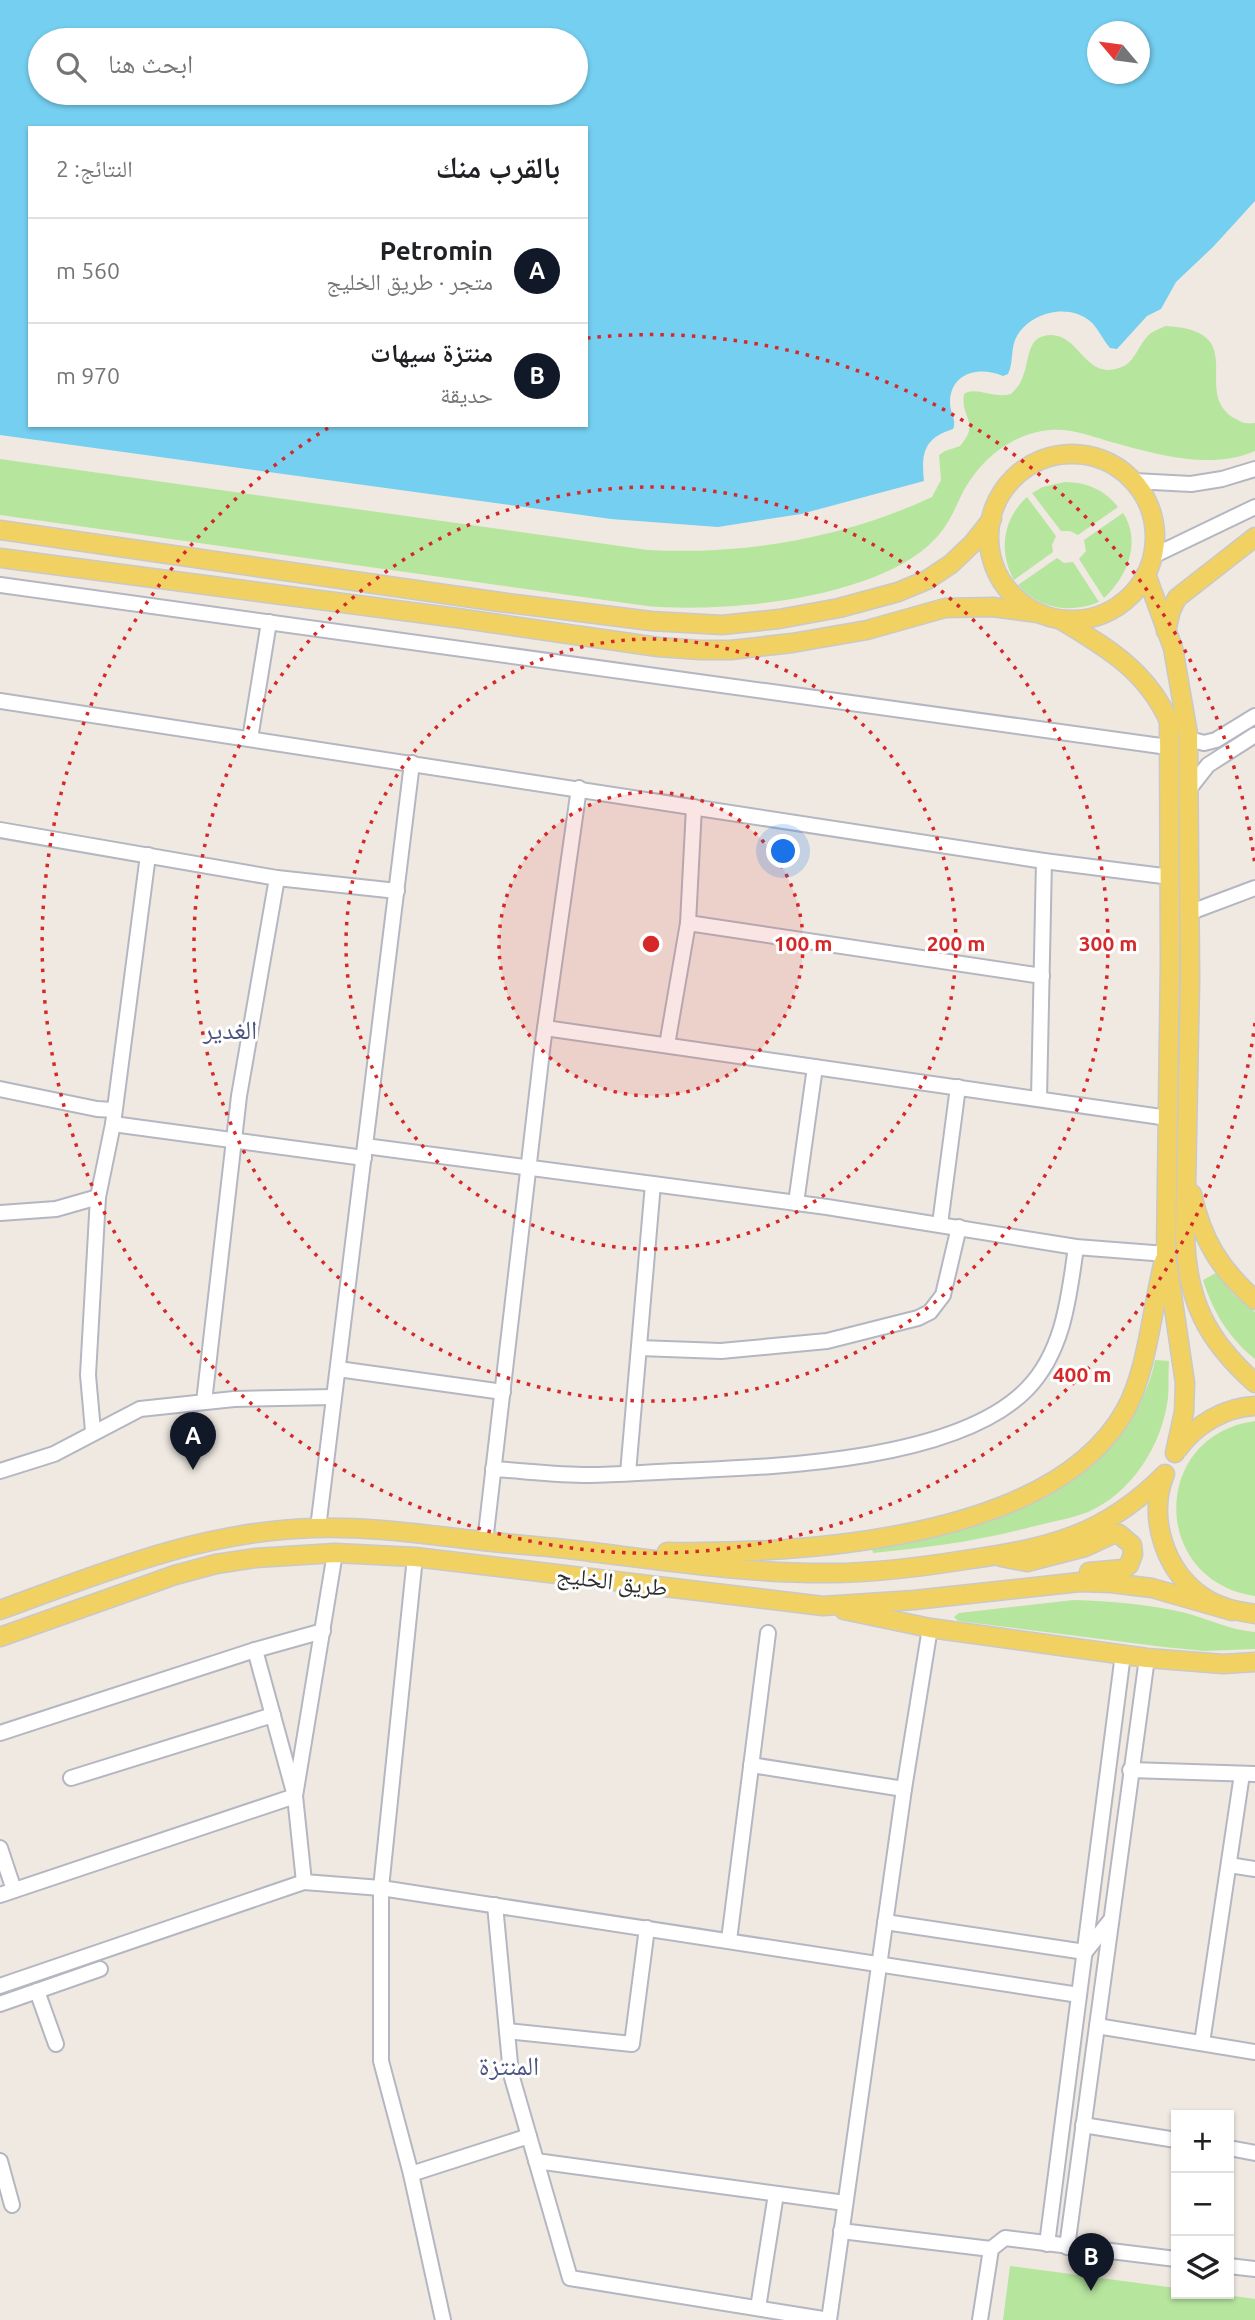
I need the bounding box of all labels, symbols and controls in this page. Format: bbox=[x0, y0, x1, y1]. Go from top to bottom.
north arrow bbox=[1087, 21, 1150, 84]
search box bbox=[28, 28, 588, 105]
icon: search bbox=[52, 48, 90, 86]
text: ابحث هنا bbox=[108, 49, 193, 78]
text: بالقرب منك bbox=[436, 150, 560, 184]
text: النتائج: 2 bbox=[56, 156, 133, 181]
text: Petromin bbox=[380, 236, 493, 265]
text: 560 m bbox=[56, 258, 120, 283]
text: A bbox=[529, 258, 545, 283]
text: متجر · طريق الخليج bbox=[326, 269, 493, 294]
text: منتزة سيهات bbox=[370, 338, 493, 367]
text: 970 m bbox=[56, 363, 120, 388]
text: B bbox=[529, 363, 545, 388]
text: حديقة bbox=[440, 382, 493, 407]
your location bbox=[766, 834, 800, 868]
text: 100 m bbox=[774, 931, 832, 955]
text: 200 m bbox=[927, 931, 985, 955]
text: 300 m bbox=[1079, 931, 1137, 955]
centre of rings bbox=[639, 932, 663, 956]
district label: الغدير bbox=[202, 1015, 257, 1045]
text: 400 m bbox=[1053, 1362, 1111, 1386]
pin: A bbox=[170, 1412, 216, 1470]
street label: طريق الخليج bbox=[555, 1561, 669, 1603]
district label: المنتزة bbox=[479, 2051, 539, 2081]
map controls bbox=[1171, 2110, 1234, 2299]
button: + bbox=[1171, 2110, 1234, 2173]
button: − bbox=[1171, 2173, 1234, 2236]
pin: B bbox=[1068, 2233, 1114, 2291]
button: layers bbox=[1171, 2236, 1234, 2299]

